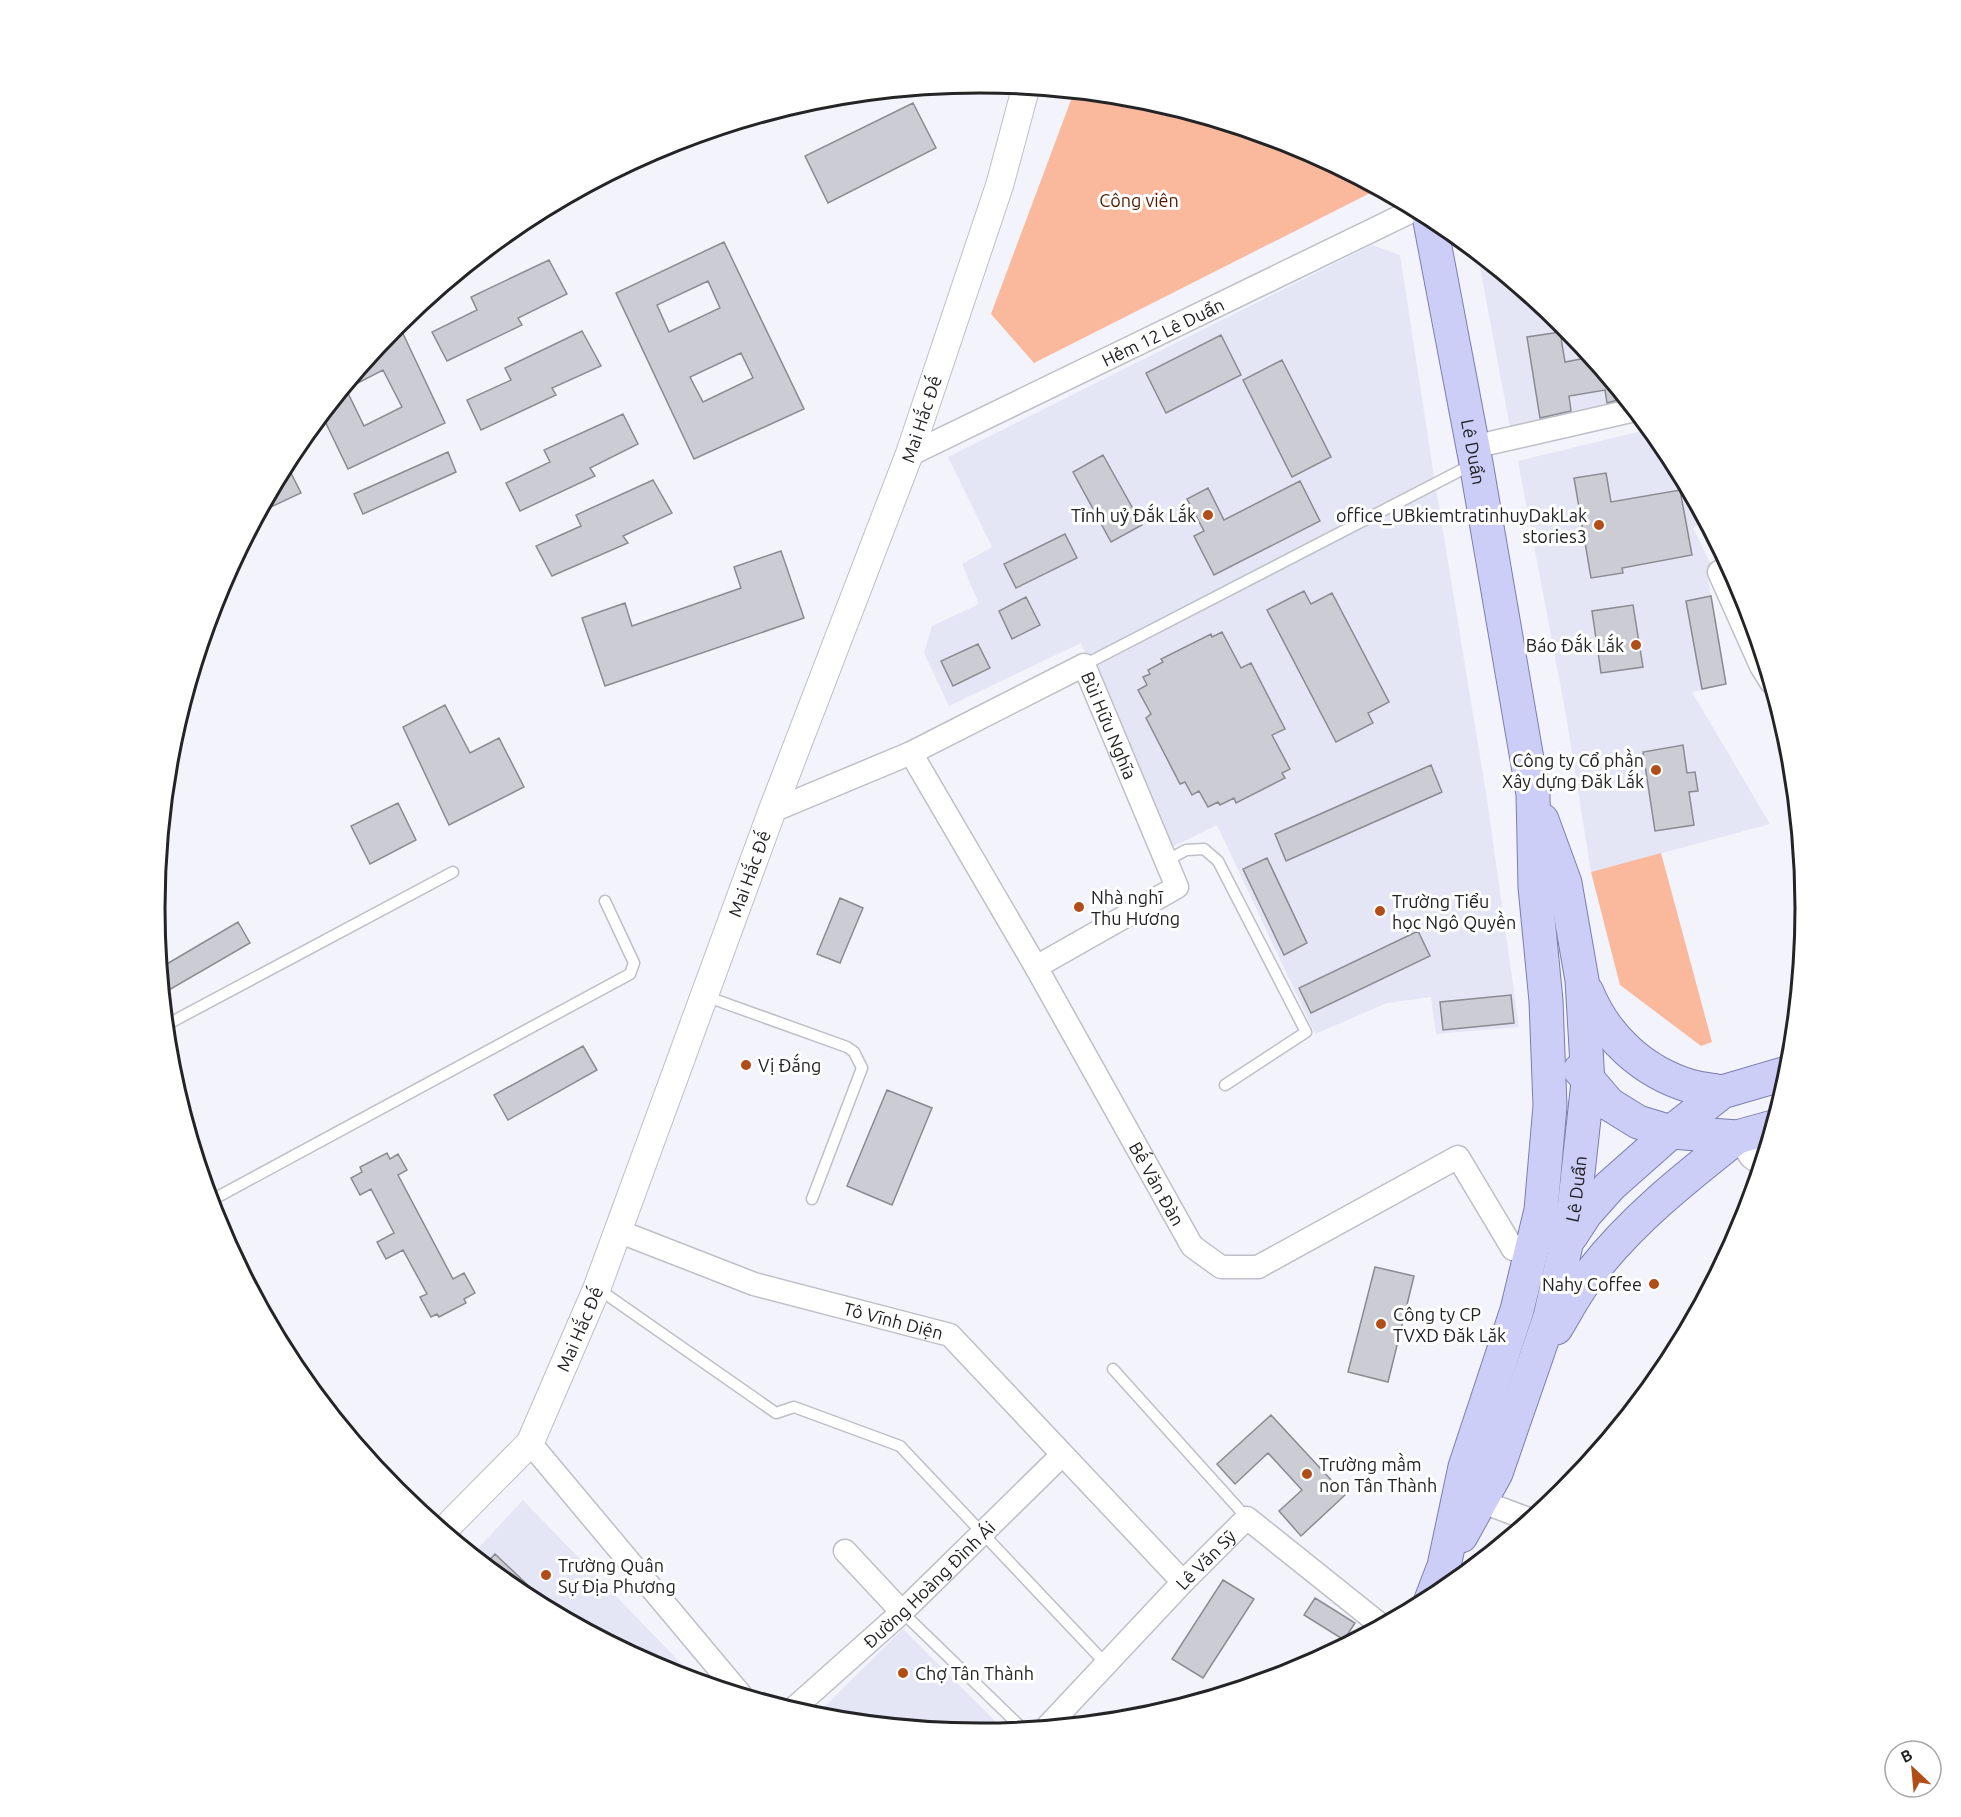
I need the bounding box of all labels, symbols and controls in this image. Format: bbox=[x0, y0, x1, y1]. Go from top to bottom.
park label: Công viên bbox=[1099, 190, 1179, 210]
street label: Hẻm 12 Lê Duẩn bbox=[1098, 294, 1227, 370]
street label: Mai Hắc Đế bbox=[897, 372, 945, 465]
street label: Lê Duẩn bbox=[1458, 417, 1490, 486]
place label: Tỉnh uỷ Đắk Lắk bbox=[1071, 503, 1196, 526]
place label: office_UBkiemtratinhuyDakLak stories3 bbox=[1336, 505, 1587, 546]
marker: Tỉnh uỷ Đắk Lắk bbox=[1201, 508, 1215, 522]
marker: office_UBkiemtratinhuyDakLak stories3 bbox=[1592, 518, 1606, 532]
place label: Báo Đắk Lắk bbox=[1526, 633, 1624, 655]
marker: Báo Đắk Lắk bbox=[1629, 638, 1643, 652]
street label: Bùi Hữu Nghĩa bbox=[1078, 668, 1141, 782]
place label: Công ty Cổ phần Xây dựng Đăk Lắk bbox=[1502, 748, 1644, 791]
marker: Công ty Cổ phần Xây dựng Đăk Lắk bbox=[1649, 763, 1663, 777]
street label: Mai Hắc Đế bbox=[724, 827, 774, 920]
place label: Nhà nghĩ Thu Hương bbox=[1091, 887, 1180, 928]
place label: Trường Tiểu học Ngô Quyền bbox=[1392, 891, 1516, 933]
marker: Nhà nghĩ Thu Hương bbox=[1072, 900, 1086, 914]
marker: Trường Tiểu học Ngô Quyền bbox=[1373, 904, 1387, 918]
place label: Vị Đắng bbox=[758, 1053, 821, 1075]
marker: Vị Đắng bbox=[739, 1058, 753, 1072]
street label: Bế Văn Đàn bbox=[1126, 1138, 1188, 1229]
street label: Lê Duẩn bbox=[1561, 1155, 1590, 1224]
place label: Nahy Coffee bbox=[1542, 1274, 1642, 1294]
marker: Nahy Coffee bbox=[1647, 1277, 1661, 1291]
street label: Mai Hắc Đế bbox=[552, 1282, 606, 1375]
street label: Tô Vĩnh Diện bbox=[841, 1298, 945, 1343]
place label: Công ty CP TVXD Đăk Lăk bbox=[1393, 1304, 1506, 1345]
marker: Công ty CP TVXD Đăk Lăk bbox=[1374, 1317, 1388, 1331]
place label: Trường mầm non Tân Thành bbox=[1319, 1452, 1437, 1495]
marker: Trường mầm non Tân Thành bbox=[1300, 1467, 1314, 1481]
street label: Đường Hoàng Đình Ái bbox=[859, 1517, 999, 1652]
street label: Lê Văn Sỹ bbox=[1171, 1525, 1240, 1593]
place label: Trường Quân Sự Địa Phương bbox=[558, 1555, 676, 1596]
marker: Trường Quân Sự Địa Phương bbox=[539, 1568, 553, 1582]
place label: Chợ Tân Thành bbox=[915, 1663, 1034, 1683]
marker: Chợ Tân Thành bbox=[896, 1666, 910, 1680]
north arrow bbox=[1883, 1739, 1943, 1799]
text: B bbox=[1898, 1745, 1915, 1766]

